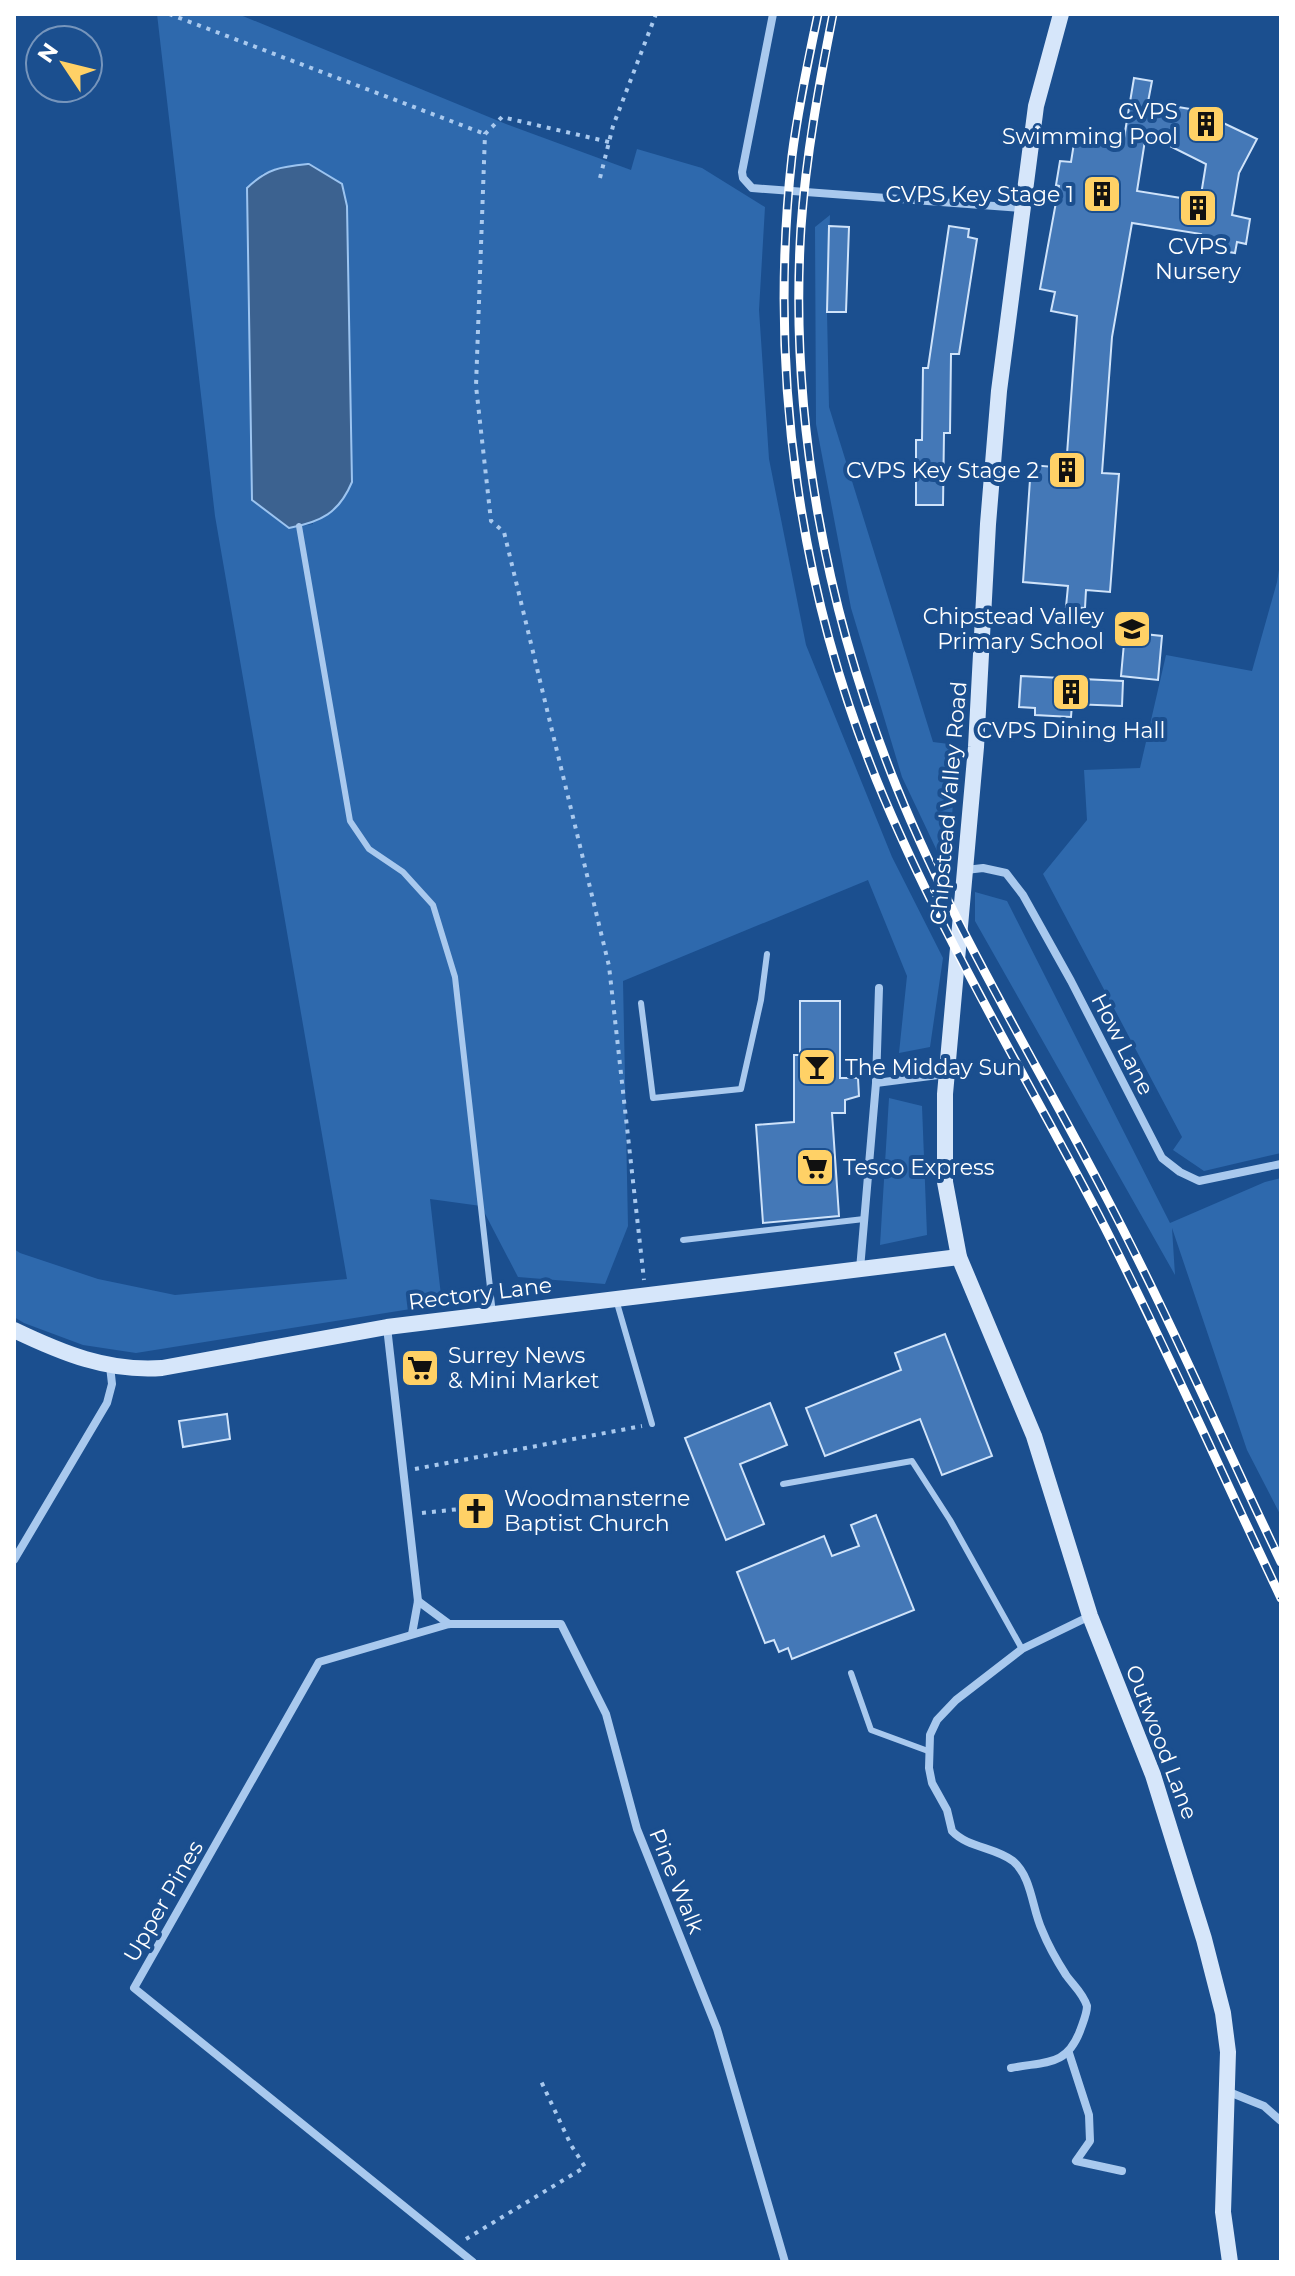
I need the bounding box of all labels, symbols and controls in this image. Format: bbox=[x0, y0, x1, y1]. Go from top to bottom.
north arrow bbox=[24, 24, 104, 104]
text: N bbox=[32, 38, 64, 68]
place label: CVPS Swimming Pool bbox=[1002, 98, 1178, 150]
building icon: CVPS Swimming Pool bbox=[1185, 103, 1227, 145]
building icon: CVPS Key Stage 1 bbox=[1081, 173, 1123, 215]
place label: CVPS Key Stage 1 bbox=[885, 181, 1074, 208]
building icon: CVPS Nursery bbox=[1177, 187, 1219, 229]
place label: CVPS Nursery bbox=[1155, 233, 1241, 285]
building icon: CVPS Key Stage 2 bbox=[1046, 449, 1088, 491]
place label: CVPS Key Stage 2 bbox=[846, 457, 1039, 484]
place label: Chipstead Valley Primary School bbox=[923, 603, 1104, 655]
school or university icon: Chipstead Valley Primary School bbox=[1111, 608, 1153, 650]
building icon: CVPS Dining Hall bbox=[1050, 671, 1092, 713]
street label: Chipstead Valley Road bbox=[924, 680, 973, 926]
place label: CVPS Dining Hall bbox=[977, 717, 1165, 744]
street label: How Lane bbox=[1085, 989, 1160, 1100]
bar icon: The Midday Sun bbox=[796, 1046, 838, 1088]
place label: The Midday Sun bbox=[845, 1054, 1022, 1081]
supermarket icon: Tesco Express bbox=[794, 1146, 836, 1188]
place label: Tesco Express bbox=[843, 1154, 995, 1181]
street label: Rectory Lane bbox=[407, 1271, 553, 1316]
place label: Surrey News & Mini Market bbox=[448, 1342, 600, 1394]
supermarket icon: Surrey News & Mini Market bbox=[399, 1347, 441, 1389]
place label: Woodmansterne Baptist Church bbox=[504, 1485, 690, 1537]
church icon: Woodmansterne Baptist Church bbox=[455, 1490, 497, 1532]
street label: Outwood Lane bbox=[1120, 1661, 1203, 1823]
street label: Pine Walk bbox=[643, 1825, 710, 1938]
street label: Upper Pines bbox=[118, 1835, 209, 1967]

